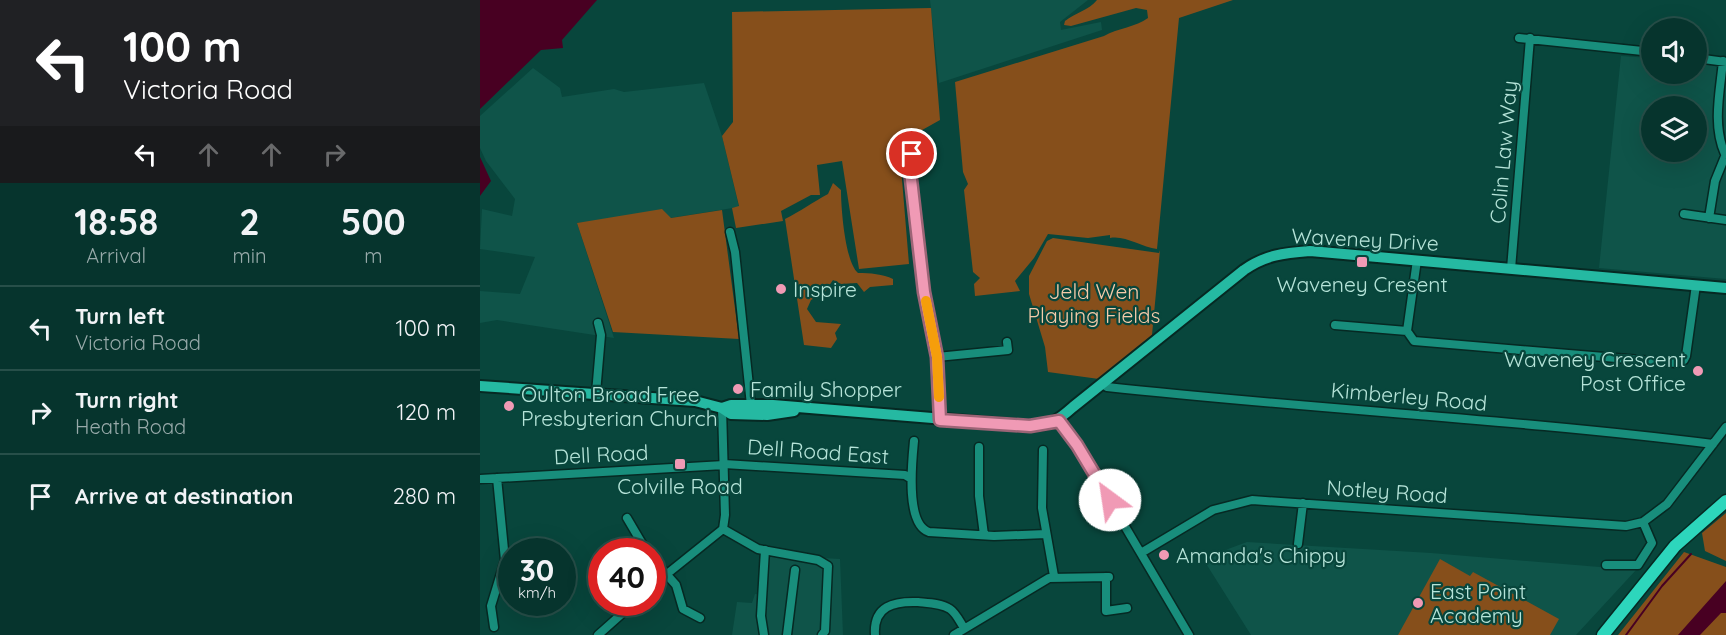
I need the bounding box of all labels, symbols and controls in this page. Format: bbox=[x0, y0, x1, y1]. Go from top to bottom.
map controls bbox=[1641, 18, 1707, 162]
button: sound bbox=[1641, 18, 1707, 84]
text: 100 m bbox=[123, 20, 241, 73]
icon: left bbox=[24, 24, 102, 102]
text: Victoria Road bbox=[123, 72, 293, 106]
street label: Colin Law Way bbox=[1484, 79, 1522, 225]
button: layers bbox=[1641, 96, 1707, 162]
pin bbox=[886, 128, 937, 179]
icon: arrive bbox=[895, 137, 928, 170]
icon: left bbox=[129, 138, 162, 171]
icon: ahead bbox=[192, 138, 225, 171]
icon: ahead bbox=[255, 138, 288, 171]
icon: right bbox=[318, 138, 351, 171]
text: 18:58 bbox=[74, 199, 158, 244]
text: 2 bbox=[239, 199, 260, 244]
text: 500 bbox=[341, 199, 406, 244]
street label: Waveney Drive bbox=[1291, 222, 1439, 256]
text: Arrival bbox=[86, 243, 146, 268]
text: min bbox=[232, 243, 267, 268]
text: m bbox=[364, 243, 382, 268]
marker: Waveney Cresent bbox=[1355, 255, 1369, 269]
place label: Waveney Cresent bbox=[1276, 271, 1448, 297]
place label: Inspire bbox=[793, 276, 857, 302]
park label: Jeld Wen Playing Fields bbox=[1028, 278, 1160, 328]
marker: Inspire bbox=[774, 282, 788, 296]
text: Turn left bbox=[75, 302, 165, 330]
icon: left bbox=[24, 312, 57, 345]
text: 100 m bbox=[396, 314, 456, 342]
text: Victoria Road bbox=[75, 330, 201, 355]
place label: Waveney Crescent Post Office bbox=[1504, 346, 1686, 396]
marker: Waveney Crescent Post Office bbox=[1691, 364, 1705, 378]
place label: Family Shopper bbox=[750, 376, 902, 402]
street label: Kimberley Road bbox=[1330, 376, 1488, 416]
place label: Oulton Broad Free Presbyterian Church bbox=[521, 381, 718, 431]
marker: Family Shopper bbox=[731, 382, 745, 396]
text: Turn right bbox=[75, 386, 179, 414]
icon: right bbox=[24, 396, 57, 429]
text: 120 m bbox=[397, 398, 456, 426]
marker: Oulton Broad Free Presbyterian Church bbox=[502, 399, 516, 413]
text: Heath Road bbox=[75, 414, 186, 439]
street label: Dell Road East bbox=[746, 433, 890, 469]
street label: Dell Road bbox=[553, 439, 649, 469]
marker: Colville Road bbox=[673, 457, 687, 471]
position arrow bbox=[1078, 468, 1142, 532]
place label: Colville Road bbox=[617, 473, 743, 499]
street label: Notley Road bbox=[1326, 474, 1448, 508]
icon: arrive bbox=[24, 480, 57, 513]
text: Arrive at destination bbox=[75, 482, 293, 510]
text: 280 m bbox=[393, 482, 456, 510]
speed limit sign: 40 bbox=[588, 538, 666, 616]
place label: Amanda's Chippy bbox=[1176, 542, 1346, 568]
marker: Amanda's Chippy bbox=[1157, 548, 1171, 562]
text: 30 bbox=[520, 551, 554, 589]
place label: East Point Academy bbox=[1430, 578, 1526, 628]
text: km/h bbox=[518, 583, 556, 602]
marker: East Point Academy bbox=[1411, 596, 1425, 610]

